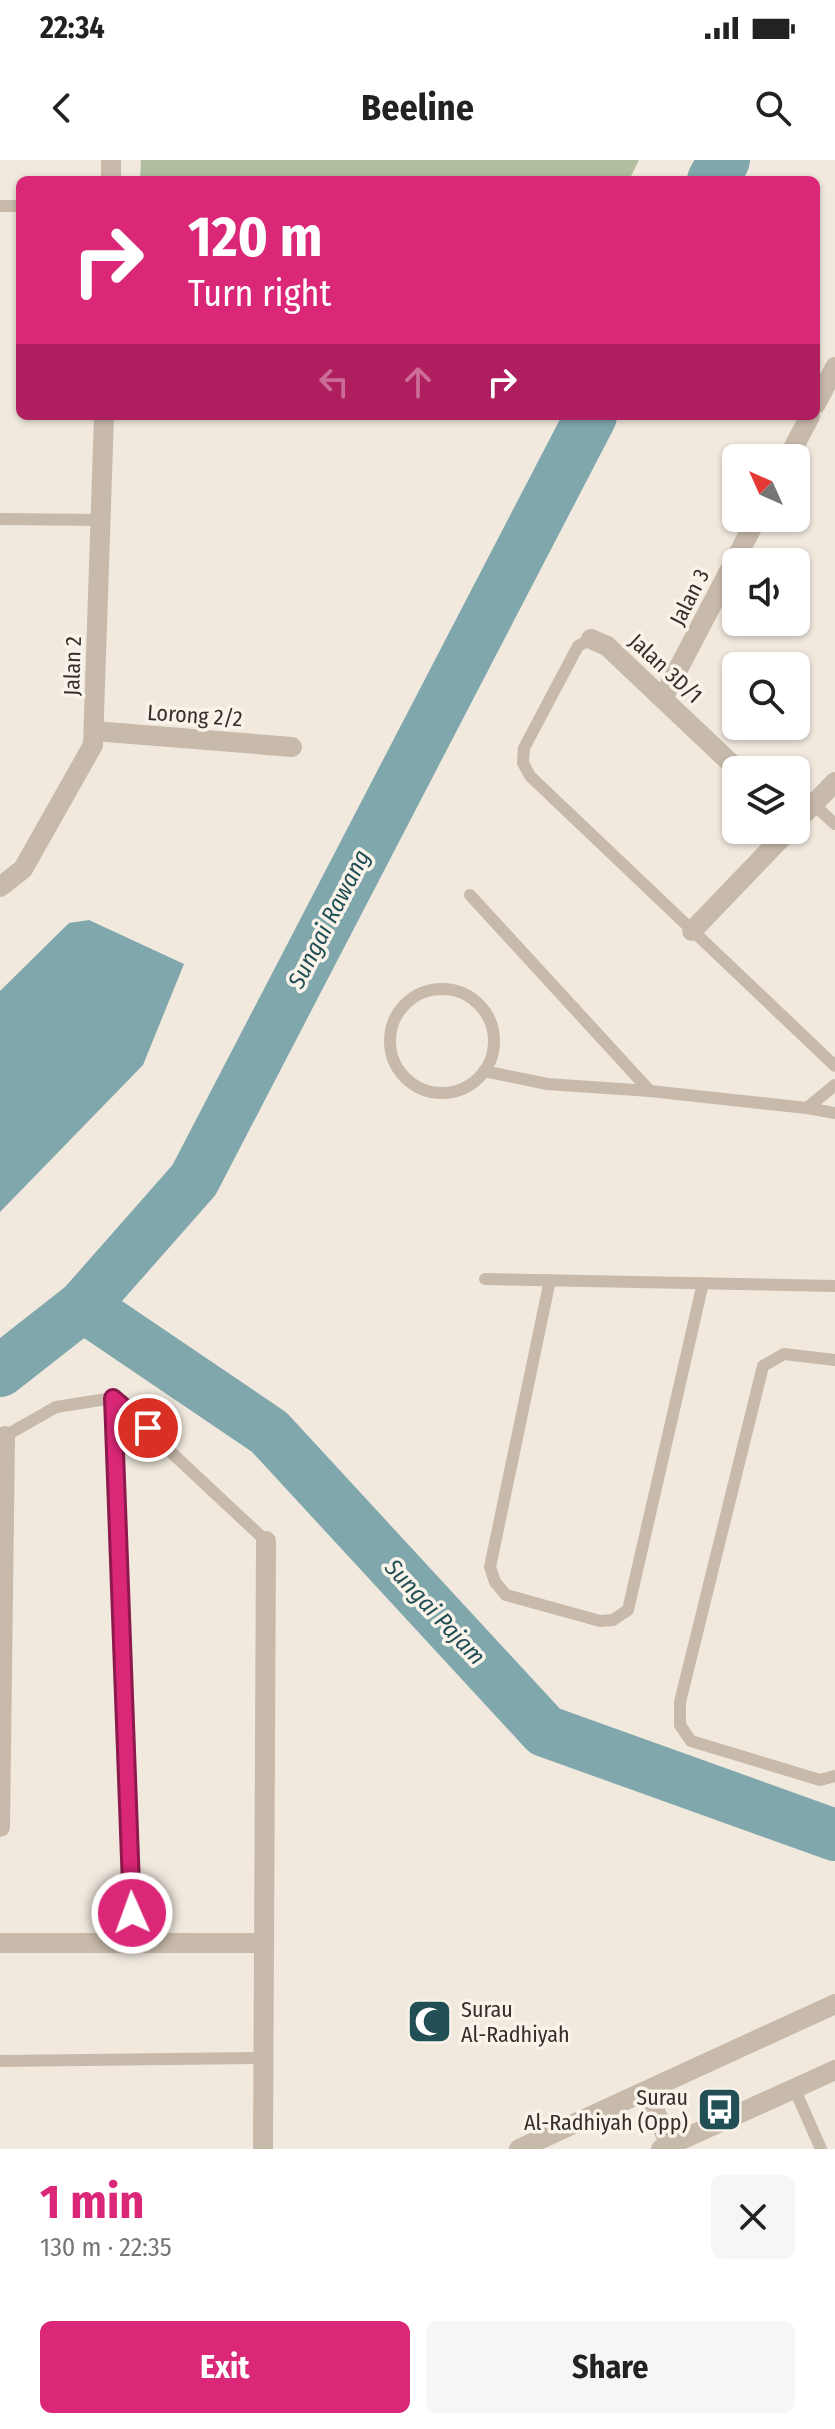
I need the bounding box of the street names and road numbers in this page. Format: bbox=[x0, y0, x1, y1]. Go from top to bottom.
street label: Jalan 3 bbox=[664, 564, 715, 630]
street label: Jalan 3D/1 bbox=[624, 628, 708, 709]
street label: Jalan 2 bbox=[58, 636, 87, 696]
street label: Lorong 2/2 bbox=[146, 699, 243, 732]

